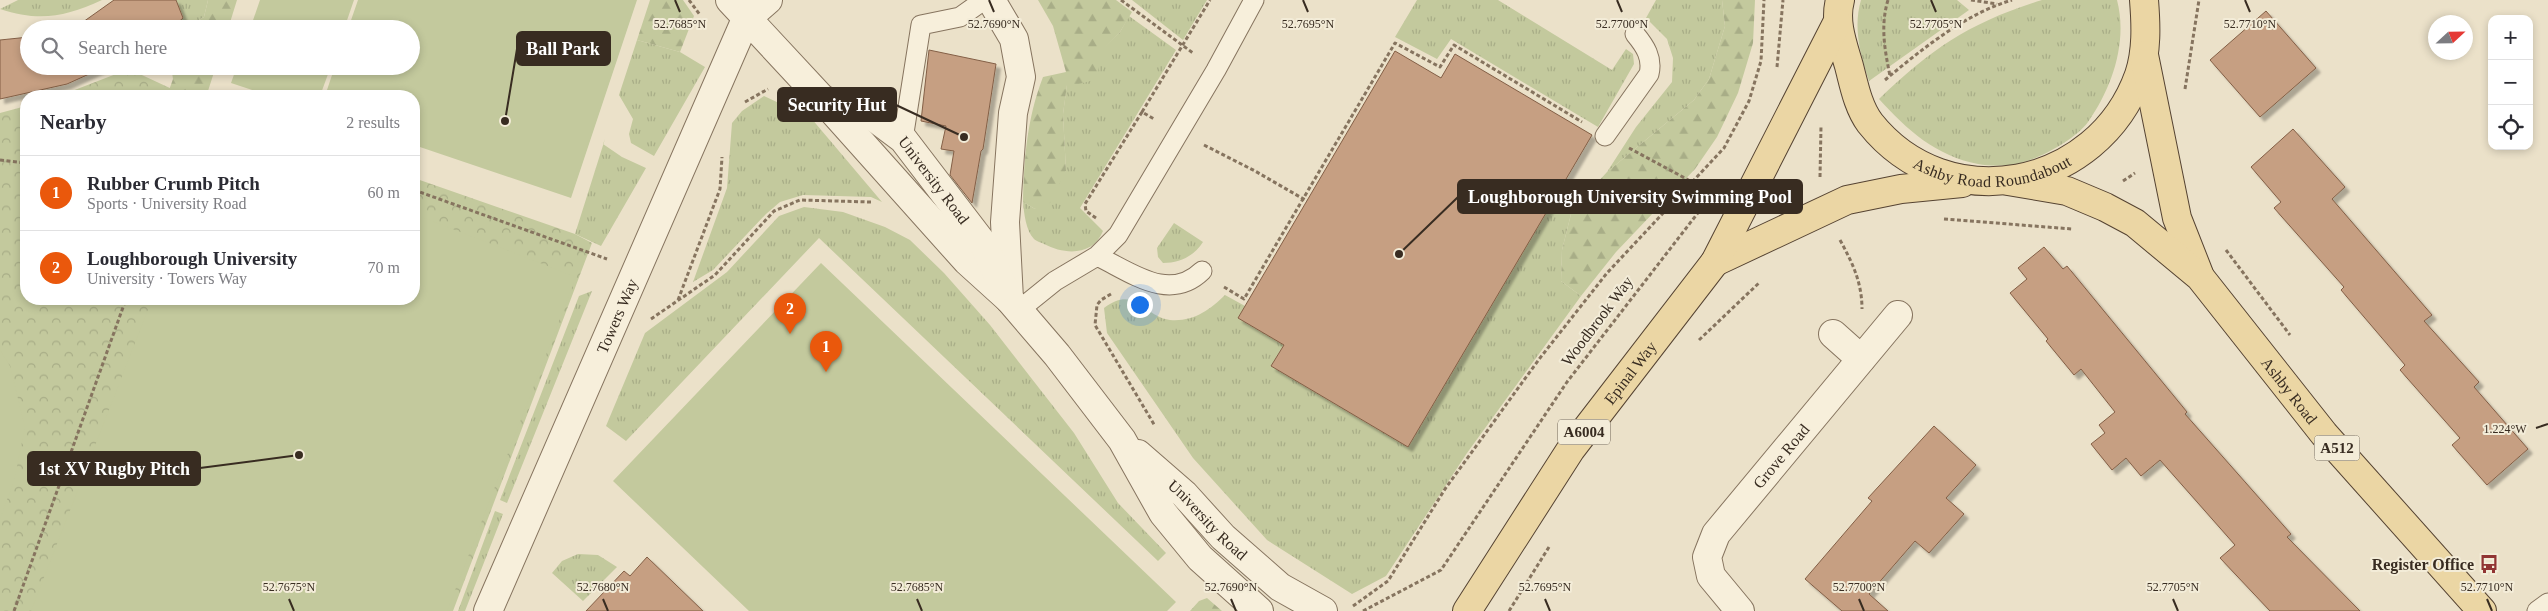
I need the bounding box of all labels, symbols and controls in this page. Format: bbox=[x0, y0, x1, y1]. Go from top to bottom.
north arrow bbox=[2428, 15, 2473, 60]
map controls bbox=[2488, 15, 2533, 150]
button: + bbox=[2488, 15, 2533, 60]
text: 52.7685°N bbox=[654, 17, 707, 31]
text: 52.7690°N bbox=[968, 17, 1021, 31]
text: 52.7695°N bbox=[1282, 17, 1335, 31]
text: 52.7700°N bbox=[1596, 17, 1649, 31]
text: 52.7705°N bbox=[1910, 17, 1963, 31]
text: 52.7710°N bbox=[2224, 17, 2277, 31]
search box bbox=[20, 20, 420, 75]
callout: Ball Park bbox=[517, 32, 610, 65]
icon: search bbox=[38, 34, 66, 62]
text: Search here bbox=[78, 37, 167, 58]
text: Ball Park bbox=[526, 39, 600, 59]
button: − bbox=[2488, 60, 2533, 105]
callout: Security Hut bbox=[778, 88, 896, 121]
text: Security Hut bbox=[788, 95, 886, 115]
button: locate bbox=[2488, 105, 2533, 150]
text: Nearby bbox=[40, 110, 107, 134]
text: 2 results bbox=[346, 114, 400, 131]
street label: University Road bbox=[895, 133, 973, 227]
street label: Ashby Road Roundabout bbox=[1911, 147, 2073, 167]
text: Ashby Road Roundabout bbox=[1911, 152, 2074, 190]
text: Rubber Crumb Pitch bbox=[87, 173, 260, 194]
callout: Loughborough University Swimming Pool bbox=[1458, 180, 1802, 213]
text: 1 bbox=[52, 184, 60, 201]
text: 60 m bbox=[368, 184, 400, 201]
text: Loughborough University Swimming Pool bbox=[1468, 187, 1792, 207]
text: Sports · University Road bbox=[87, 195, 247, 212]
text: Loughborough University bbox=[87, 248, 297, 269]
text: 2 bbox=[52, 259, 60, 276]
text: 70 m bbox=[368, 259, 400, 276]
text: University · Towers Way bbox=[87, 270, 247, 287]
street label: Woodbrook Way bbox=[1558, 273, 1637, 370]
street label: Towers Way bbox=[593, 276, 641, 356]
your location bbox=[1127, 292, 1153, 318]
pin: 2 bbox=[774, 293, 806, 334]
pin: 1 bbox=[810, 331, 842, 372]
street label: Epinal Way bbox=[1600, 338, 1660, 407]
street label: Ashby Road bbox=[2258, 354, 2321, 427]
road number: A6004 bbox=[1558, 420, 1610, 444]
street label: Grove Road bbox=[1749, 421, 1812, 491]
text: 1.224°W bbox=[2483, 422, 2527, 436]
road number: A512 bbox=[2314, 436, 2360, 460]
callout: 1st XV Rugby Pitch bbox=[28, 452, 200, 485]
text: 1st XV Rugby Pitch bbox=[38, 459, 190, 479]
street label: University Road bbox=[1165, 476, 1251, 563]
bus stop icon: Register Office bbox=[2478, 553, 2500, 575]
place label: Register Office bbox=[2372, 556, 2474, 574]
text: 52.7675°N bbox=[263, 580, 316, 594]
text: 52.7680°N bbox=[577, 580, 630, 594]
text: 52.7685°N bbox=[891, 580, 944, 594]
text: 52.7690°N bbox=[1205, 580, 1258, 594]
text: 52.7695°N bbox=[1519, 580, 1572, 594]
text: 52.7700°N bbox=[1833, 580, 1886, 594]
text: 52.7705°N bbox=[2147, 580, 2200, 594]
text: 52.7710°N bbox=[2461, 580, 2514, 594]

